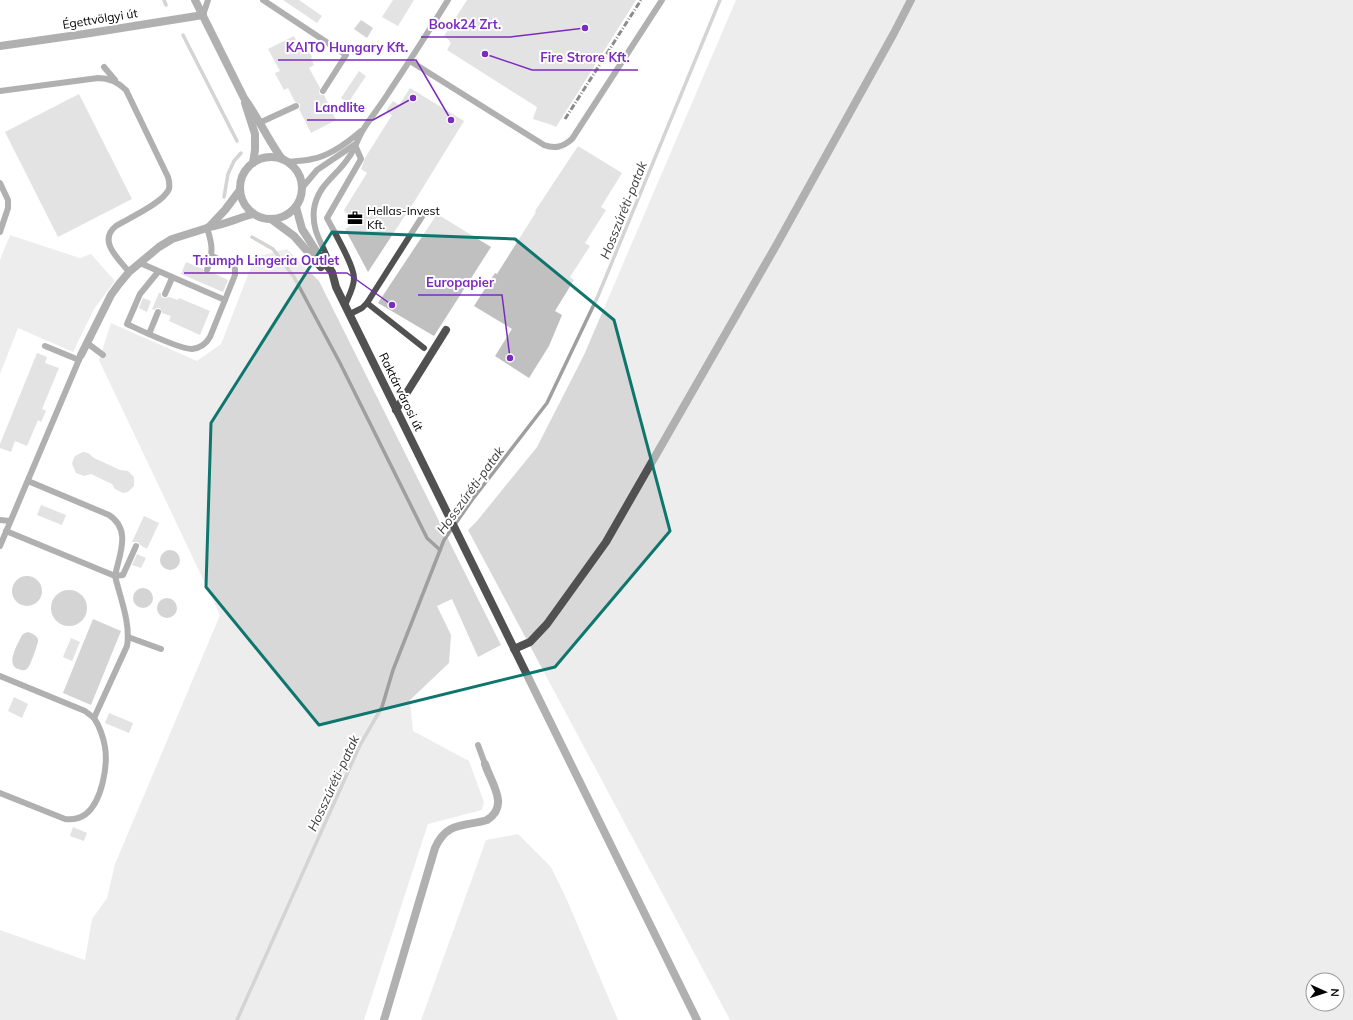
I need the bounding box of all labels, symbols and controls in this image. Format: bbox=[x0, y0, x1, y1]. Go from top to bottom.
street label: Égettvölgyi út bbox=[61, 5, 139, 32]
callout: Book24 Zrt. bbox=[421, 12, 510, 37]
text: Book24 Zrt. bbox=[429, 16, 501, 32]
callout: KAITO Hungary Kft. bbox=[278, 35, 416, 60]
text: KAITO Hungary Kft. bbox=[286, 39, 408, 56]
callout: Fire Strore Kft. bbox=[532, 45, 638, 70]
text: Fire Strore Kft. bbox=[540, 49, 630, 65]
callout: Landlite bbox=[307, 95, 373, 120]
text: Landlite bbox=[315, 99, 365, 115]
water label: Hosszúréti-patak bbox=[596, 158, 650, 261]
place label: Hellas-Invest Kft. bbox=[367, 203, 440, 232]
office icon: Hellas-Invest Kft. bbox=[346, 209, 364, 227]
callout: Triumph Lingeria Outlet bbox=[184, 248, 347, 273]
text: Triumph Lingeria Outlet bbox=[193, 252, 339, 268]
callout: Europapier bbox=[418, 270, 502, 295]
text: Europapier bbox=[426, 274, 495, 290]
street label: Raktárvárosi út bbox=[376, 350, 427, 433]
water label: Hosszúréti-patak bbox=[433, 443, 507, 537]
water label: Hosszúréti-patak bbox=[304, 732, 362, 834]
north arrow bbox=[1305, 972, 1345, 1012]
text: N bbox=[1328, 988, 1342, 997]

